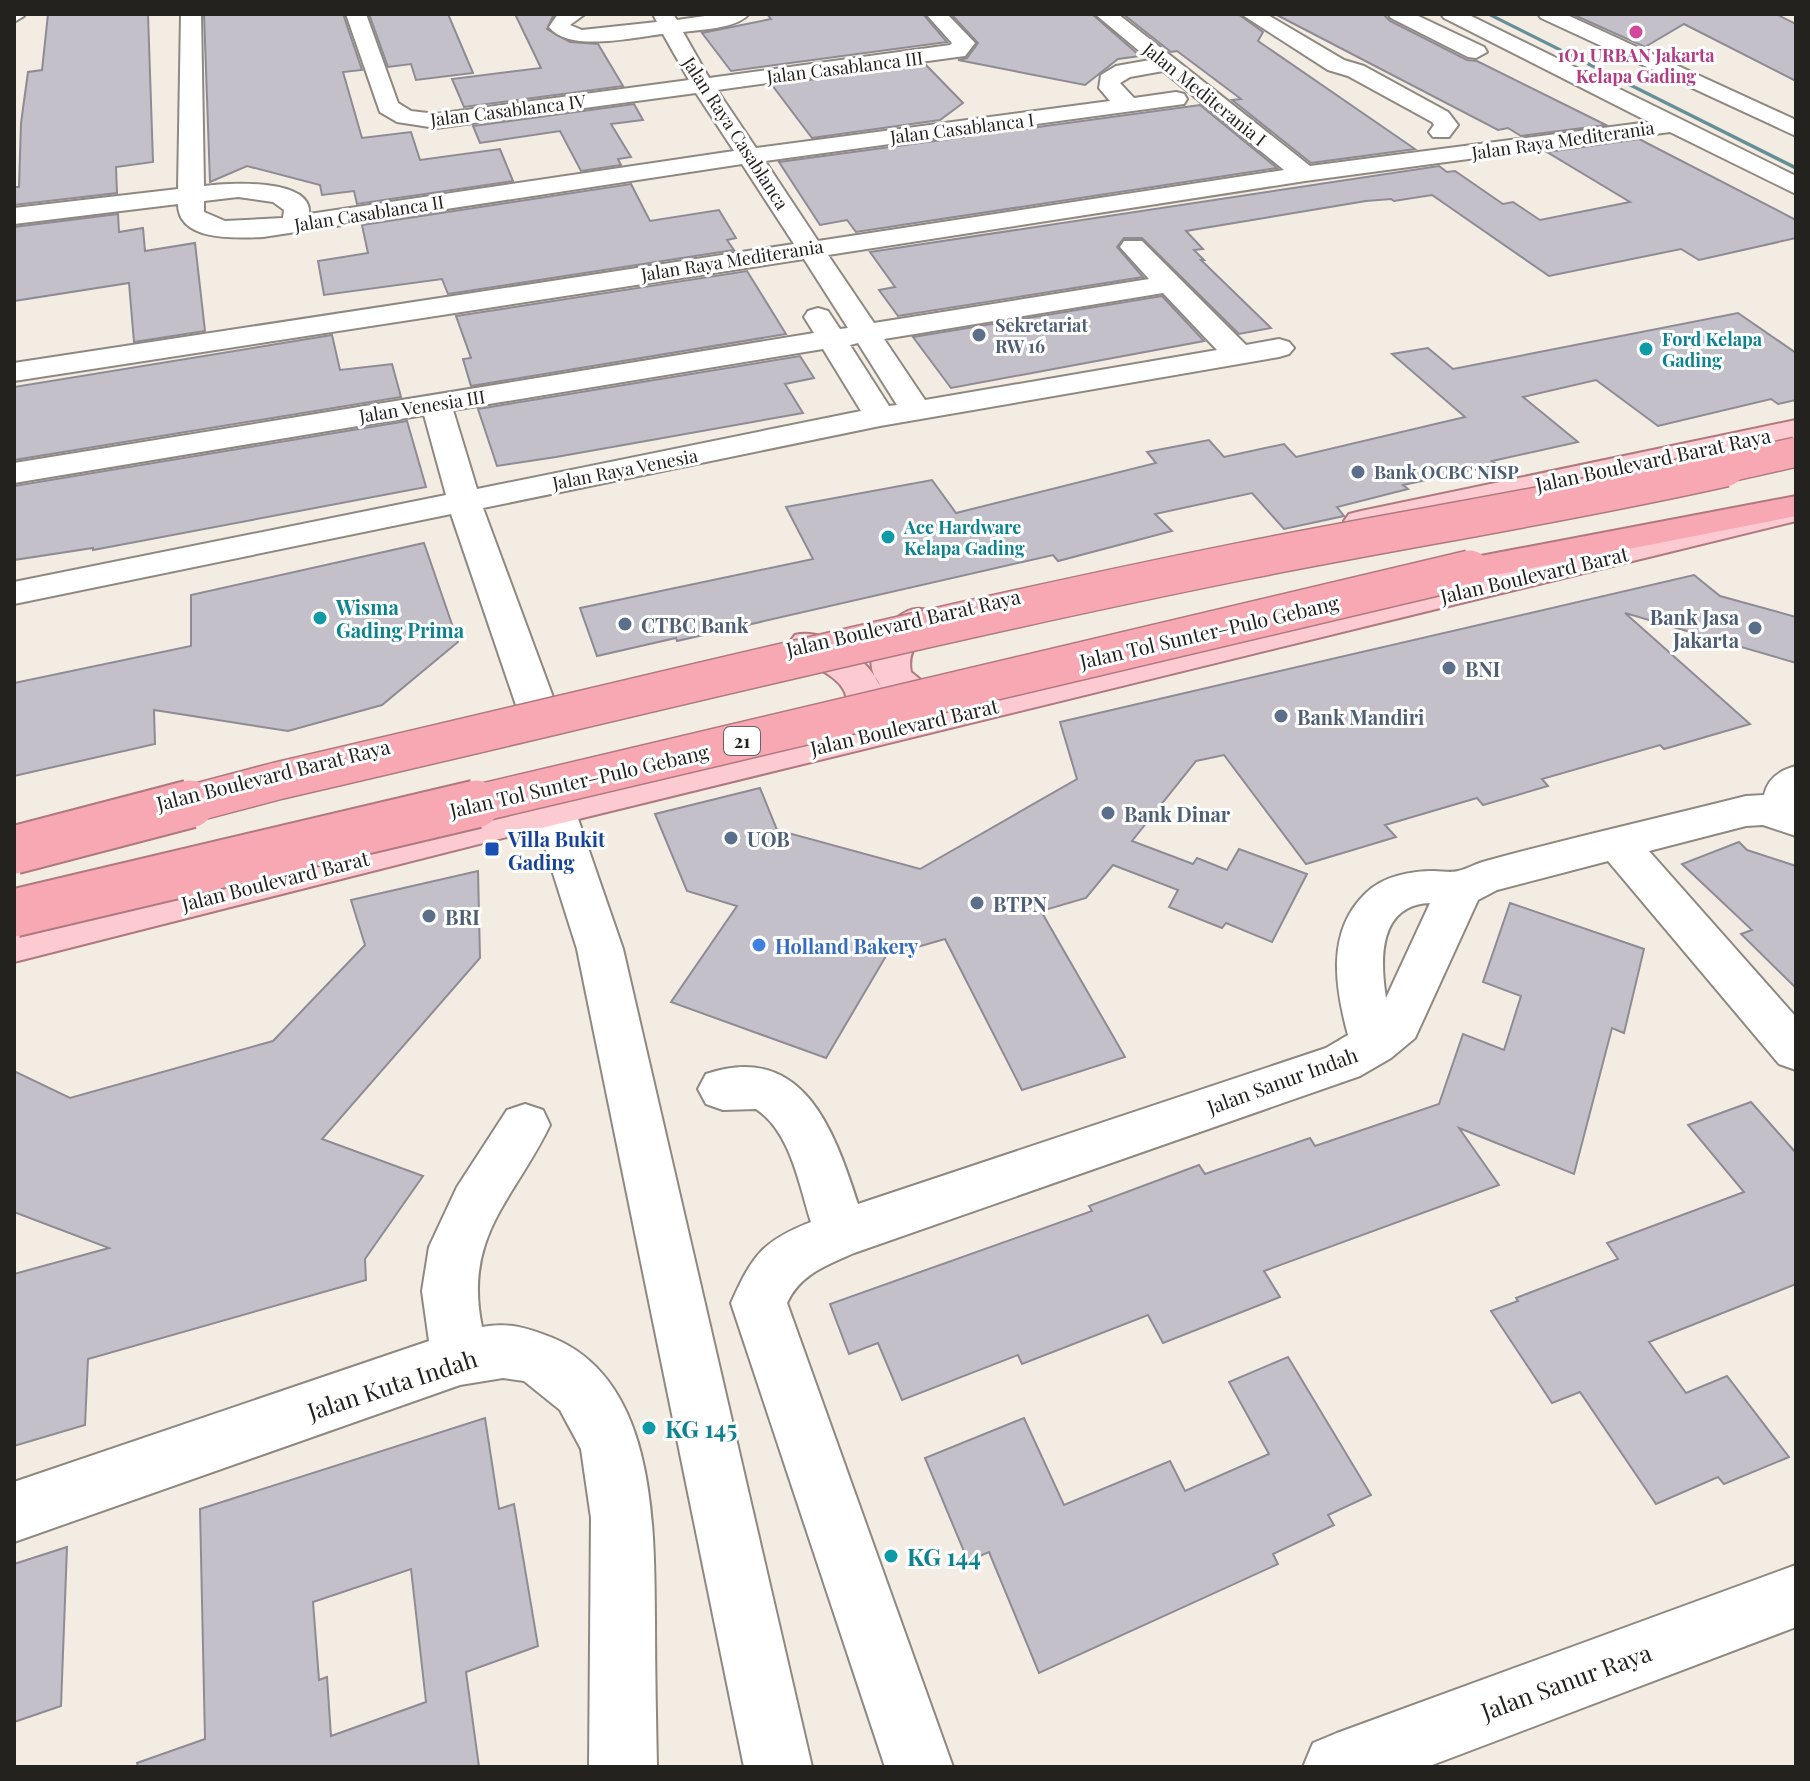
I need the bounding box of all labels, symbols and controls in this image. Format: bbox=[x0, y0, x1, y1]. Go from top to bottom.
marker: 1O1 URBAN Jakarta Kelapa Gading bbox=[1627, 23, 1645, 41]
street label: Jalan Mediterania I bbox=[1138, 36, 1272, 151]
place label: 1O1 URBAN Jakarta Kelapa Gading bbox=[1557, 43, 1715, 88]
street label: Jalan Casablanca III bbox=[765, 46, 924, 89]
street label: Jalan Raya Casablanca bbox=[677, 51, 794, 214]
street label: Jalan Casablanca IV bbox=[428, 88, 588, 132]
street label: Jalan Casablanca I bbox=[888, 107, 1035, 149]
street label: Jalan Raya Mediterania bbox=[1469, 115, 1656, 165]
street label: Jalan Casablanca II bbox=[291, 189, 446, 237]
street label: Jalan Raya Mediterania bbox=[638, 234, 825, 286]
place label: Sekretariat RW 16 bbox=[995, 313, 1088, 358]
marker: Sekretariat RW 16 bbox=[970, 326, 988, 344]
place label: Ford Kelapa Gading bbox=[1662, 327, 1763, 372]
marker: Ford Kelapa Gading bbox=[1637, 340, 1655, 358]
street label: Jalan Venesia III bbox=[356, 384, 487, 428]
street label: Jalan Boulevard Barat Raya bbox=[1532, 421, 1773, 497]
street label: Jalan Raya Venesia bbox=[549, 443, 700, 495]
place label: Bank OCBC NISP bbox=[1374, 460, 1519, 484]
marker: Bank OCBC NISP bbox=[1349, 463, 1367, 481]
place label: Ace Hardware Kelapa Gading bbox=[903, 515, 1025, 560]
marker: Ace Hardware Kelapa Gading bbox=[879, 528, 897, 546]
street label: Jalan Boulevard Barat bbox=[1436, 539, 1632, 609]
street label: Jalan Boulevard Barat Raya bbox=[782, 582, 1023, 662]
street label: Jalan Tol Sunter–Pulo Gebang bbox=[1076, 588, 1342, 674]
place label: Wisma Gading Prima bbox=[335, 593, 465, 643]
place label: Bank Jasa Jakarta bbox=[1650, 603, 1740, 653]
marker: Wisma Gading Prima bbox=[311, 609, 329, 627]
place label: CTBC Bank bbox=[641, 611, 749, 638]
marker: CTBC Bank bbox=[616, 615, 634, 633]
marker: Bank Jasa Jakarta bbox=[1746, 619, 1764, 637]
place label: BNI bbox=[1465, 655, 1500, 682]
marker: BNI bbox=[1440, 659, 1458, 677]
street label: Jalan Boulevard Barat bbox=[806, 691, 1002, 761]
place label: Bank Mandiri bbox=[1297, 703, 1424, 730]
marker: Bank Mandiri bbox=[1272, 707, 1290, 725]
road number: 21 bbox=[724, 727, 760, 755]
street label: Jalan Boulevard Barat Raya bbox=[152, 732, 393, 816]
street label: Jalan Tol Sunter–Pulo Gebang bbox=[446, 737, 712, 823]
place label: Bank Dinar bbox=[1124, 800, 1231, 827]
marker: Bank Dinar bbox=[1099, 804, 1117, 822]
place label: Villa Bukit Gading bbox=[507, 825, 606, 875]
place label: UOB bbox=[747, 825, 790, 852]
marker: UOB bbox=[722, 829, 740, 847]
marker: Villa Bukit Gading bbox=[483, 840, 501, 858]
street label: Jalan Boulevard Barat bbox=[177, 843, 372, 917]
place label: BTPN bbox=[993, 890, 1047, 917]
marker: BTPN bbox=[968, 894, 986, 912]
place label: BRI bbox=[445, 903, 480, 930]
marker: BRI bbox=[420, 907, 438, 925]
place label: Holland Bakery bbox=[775, 932, 919, 959]
marker: Holland Bakery bbox=[750, 936, 768, 954]
street label: Jalan Sanur Indah bbox=[1202, 1040, 1361, 1120]
street label: Jalan Kuta Indah bbox=[302, 1341, 481, 1427]
place label: KG 145 bbox=[665, 1412, 737, 1444]
marker: KG 145 bbox=[640, 1419, 658, 1437]
place label: KG 144 bbox=[907, 1540, 981, 1572]
marker: KG 144 bbox=[882, 1547, 900, 1565]
street label: Jalan Sanur Raya bbox=[1476, 1635, 1656, 1727]

